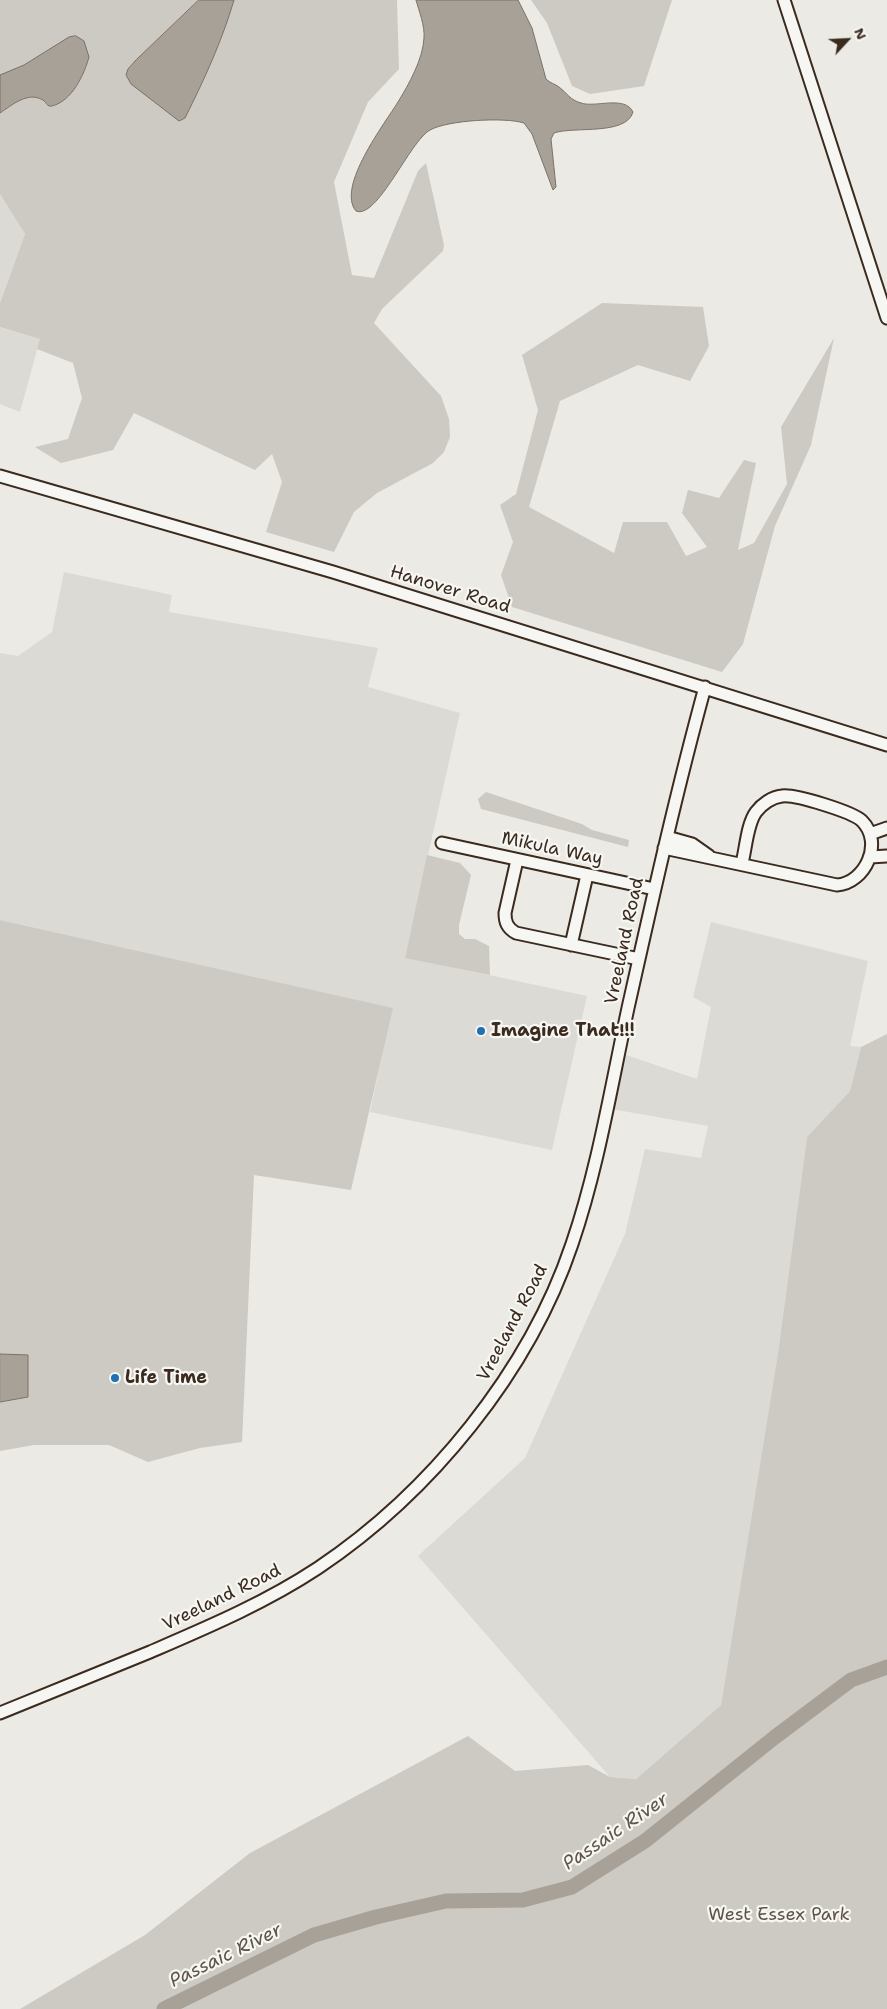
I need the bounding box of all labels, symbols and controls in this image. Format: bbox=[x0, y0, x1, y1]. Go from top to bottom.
north arrow bbox=[822, 15, 872, 65]
text: N bbox=[850, 25, 871, 42]
street label: Hanover Road bbox=[387, 561, 513, 619]
street label: Mikula Way bbox=[499, 828, 605, 870]
street label: Vreeland Road bbox=[601, 876, 649, 1006]
place label: Imagine That!!! bbox=[491, 1020, 635, 1042]
marker: Imagine That!!! bbox=[475, 1025, 487, 1037]
street label: Vreeland Road bbox=[473, 1261, 553, 1385]
place label: Life Time bbox=[125, 1367, 207, 1389]
marker: Life Time bbox=[109, 1372, 121, 1384]
street label: Vreeland Road bbox=[159, 1560, 285, 1636]
water label: Passaic River bbox=[559, 1788, 673, 1876]
park label: West Essex Park bbox=[708, 1904, 850, 1926]
water label: Passaic River bbox=[166, 1919, 286, 1993]

